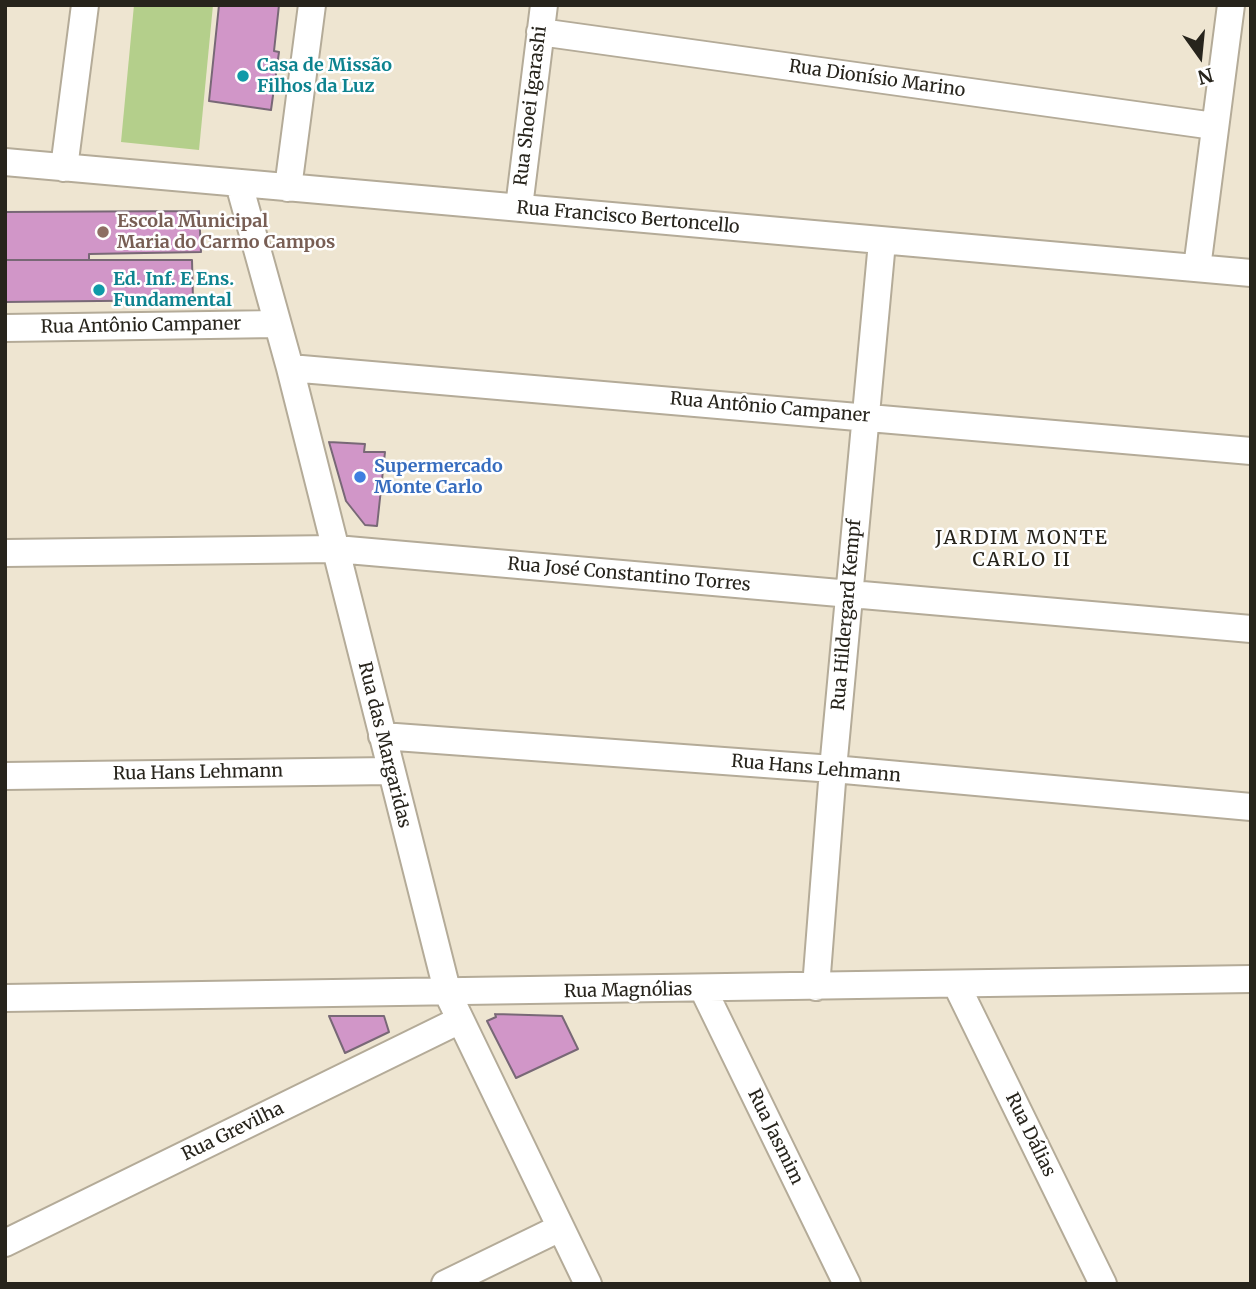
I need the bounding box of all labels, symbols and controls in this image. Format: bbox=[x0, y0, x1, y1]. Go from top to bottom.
north arrow bbox=[1165, 21, 1235, 91]
street label: Rua Shoei Igarashi bbox=[510, 25, 552, 187]
place label: Casa de Missão Filhos da Luz bbox=[257, 55, 392, 98]
street label: Rua Dionísio Marino bbox=[787, 56, 967, 102]
text: N bbox=[1195, 63, 1216, 90]
marker: Casa de Missão Filhos da Luz bbox=[235, 68, 251, 84]
street label: Rua Francisco Bertoncello bbox=[516, 197, 740, 239]
place label: Escola Municipal Maria do Carmo Campos bbox=[117, 211, 335, 254]
marker: Escola Municipal Maria do Carmo Campos bbox=[95, 224, 111, 240]
place label: Ed. Inf. E Ens. Fundamental bbox=[113, 269, 234, 312]
marker: Ed. Inf. E Ens. Fundamental bbox=[91, 282, 107, 298]
street label: Rua Antônio Campaner bbox=[40, 313, 242, 339]
street label: Rua Antônio Campaner bbox=[669, 388, 871, 428]
place label: Supermercado Monte Carlo bbox=[374, 456, 503, 498]
marker: Supermercado Monte Carlo bbox=[352, 469, 368, 485]
street label: Rua Hildergard Kempf bbox=[828, 519, 866, 711]
district label: JARDIM MONTE CARLO II bbox=[937, 528, 1107, 572]
street label: Rua José Constantino Torres bbox=[506, 554, 752, 596]
street label: Rua das Margaridas bbox=[353, 660, 415, 830]
street label: Rua Hans Lehmann bbox=[730, 751, 902, 787]
street label: Rua Hans Lehmann bbox=[113, 761, 283, 785]
street label: Rua Magnólias bbox=[564, 979, 692, 1003]
street label: Rua Jasmim bbox=[743, 1086, 807, 1188]
street label: Rua Dálias bbox=[1000, 1089, 1060, 1181]
street label: Rua Grevilha bbox=[179, 1098, 287, 1166]

